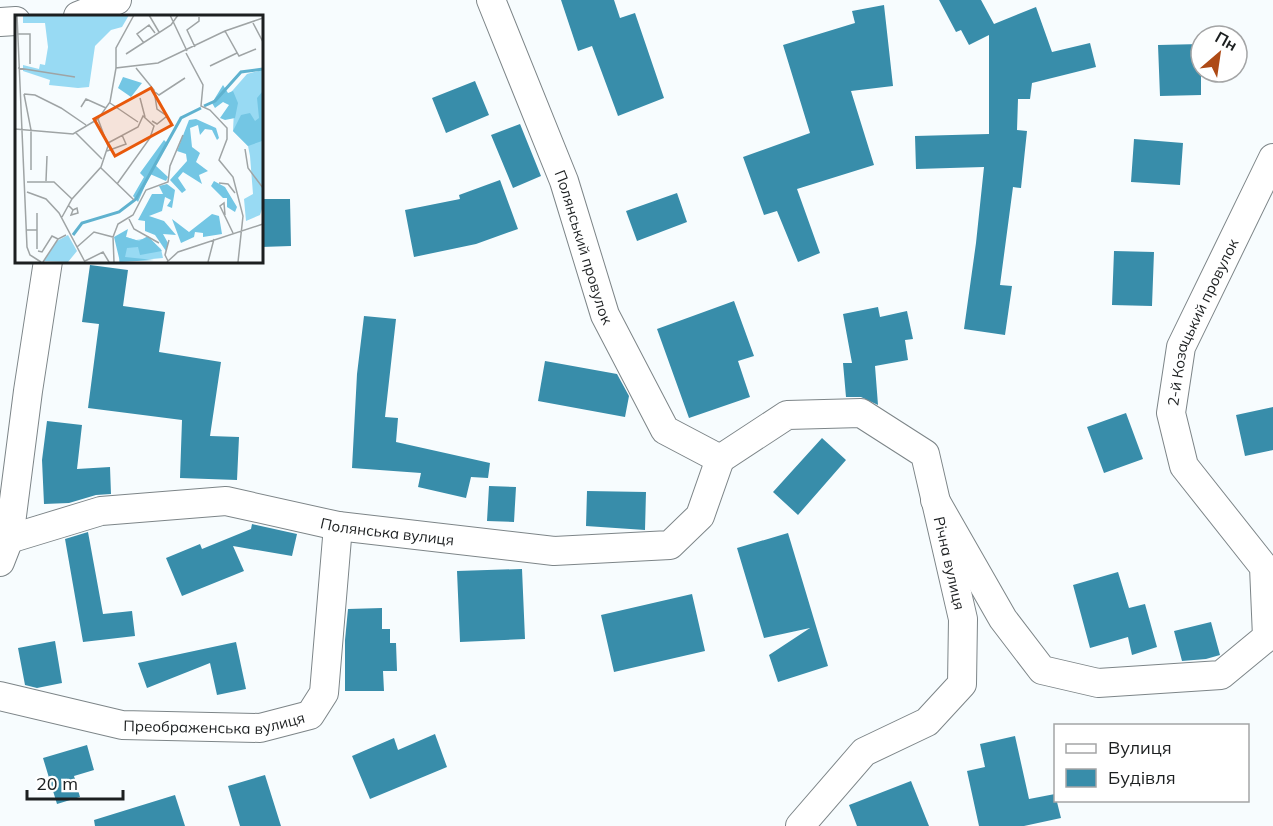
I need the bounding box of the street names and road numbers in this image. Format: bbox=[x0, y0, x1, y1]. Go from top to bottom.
street label: Полянський провулок bbox=[551, 167, 618, 328]
street label: 2-й Козацький провулок bbox=[1163, 234, 1242, 407]
street label: Полянська вулиця bbox=[319, 513, 455, 549]
street label: Річна вулиця bbox=[930, 514, 970, 611]
street label: Преображенська вулиця bbox=[123, 707, 307, 738]

